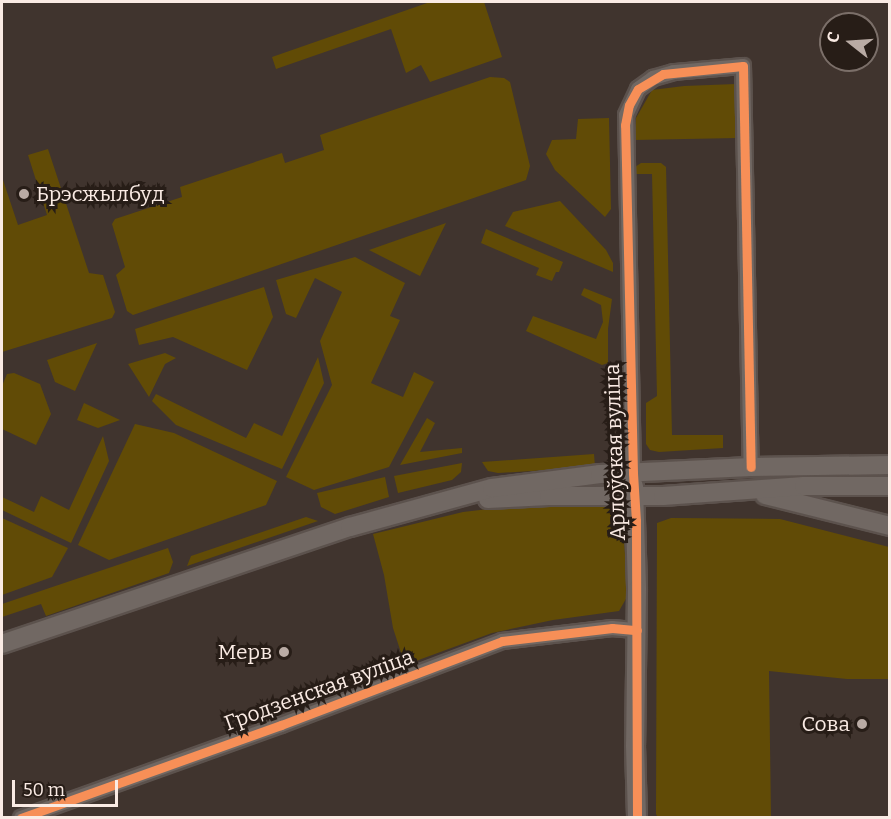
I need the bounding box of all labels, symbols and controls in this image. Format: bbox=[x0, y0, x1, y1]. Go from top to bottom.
north arrow bbox=[819, 12, 879, 72]
text: С bbox=[823, 30, 844, 45]
place label: Брэсжылбуд bbox=[36, 181, 164, 207]
marker: Брэсжылбуд bbox=[17, 187, 31, 201]
street label: Арлоўская вуліца bbox=[599, 363, 631, 541]
place label: Мерв bbox=[218, 639, 272, 665]
street label: Гродзенская вуліца bbox=[221, 644, 417, 736]
marker: Мерв bbox=[277, 645, 291, 659]
place label: Сова bbox=[802, 711, 850, 737]
marker: Сова bbox=[855, 717, 869, 731]
scale bar bbox=[15, 768, 122, 806]
text: 50 m bbox=[23, 779, 65, 801]

